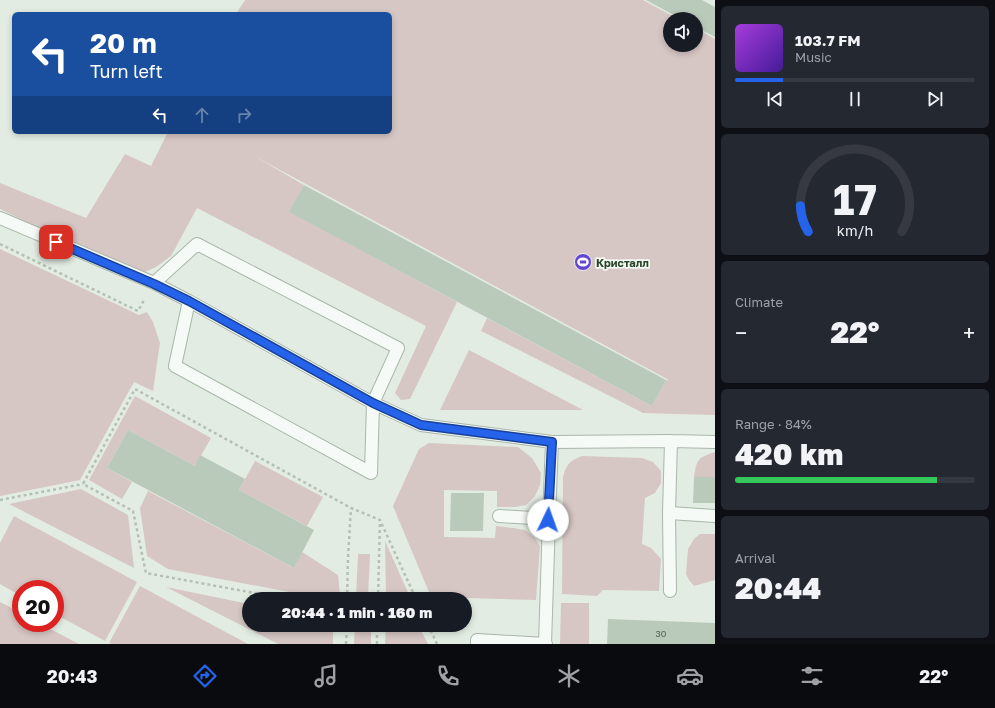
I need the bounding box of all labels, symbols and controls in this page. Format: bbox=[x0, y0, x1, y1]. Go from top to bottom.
map controls bbox=[663, 12, 703, 52]
button: sound bbox=[663, 12, 703, 52]
text: 20 m bbox=[90, 26, 157, 59]
icon: left bbox=[24, 28, 76, 80]
text: 103.7 FM bbox=[795, 31, 861, 49]
text: Music bbox=[795, 49, 832, 65]
text: Turn left bbox=[90, 60, 163, 82]
icon: previous bbox=[764, 88, 786, 110]
icon: pause bbox=[844, 88, 866, 110]
icon: next bbox=[924, 88, 946, 110]
icon: left bbox=[149, 104, 171, 126]
icon: ahead bbox=[191, 104, 213, 126]
icon: right bbox=[233, 104, 255, 126]
text: 17 bbox=[833, 174, 877, 224]
text: km/h bbox=[837, 222, 873, 239]
pin bbox=[39, 225, 73, 259]
icon: arrive bbox=[45, 231, 67, 253]
sports icon: Кристалл bbox=[573, 252, 593, 272]
place label: Кристалл bbox=[596, 256, 649, 269]
text: Climate bbox=[735, 294, 783, 310]
text: 22° bbox=[831, 314, 879, 350]
text: − bbox=[735, 319, 747, 346]
text: + bbox=[963, 319, 975, 346]
text: Range · 84% bbox=[735, 416, 812, 432]
text: 420 km bbox=[735, 436, 843, 472]
position arrow bbox=[527, 499, 569, 541]
text: Arrival bbox=[735, 550, 776, 566]
text: 20:44 bbox=[735, 570, 821, 606]
speed limit sign: 20 bbox=[12, 580, 64, 632]
text: 20:44 · 1 min · 160 m bbox=[282, 603, 432, 621]
house number: 30 bbox=[656, 628, 667, 639]
icon: directions bbox=[191, 662, 219, 690]
icon: music bbox=[312, 662, 340, 690]
icon: phone bbox=[434, 662, 462, 690]
icon: climate bbox=[555, 662, 583, 690]
icon: car bbox=[676, 662, 704, 690]
icon: filters bbox=[798, 662, 826, 690]
text: 20:43 bbox=[47, 665, 97, 687]
text: 22° bbox=[919, 665, 948, 687]

